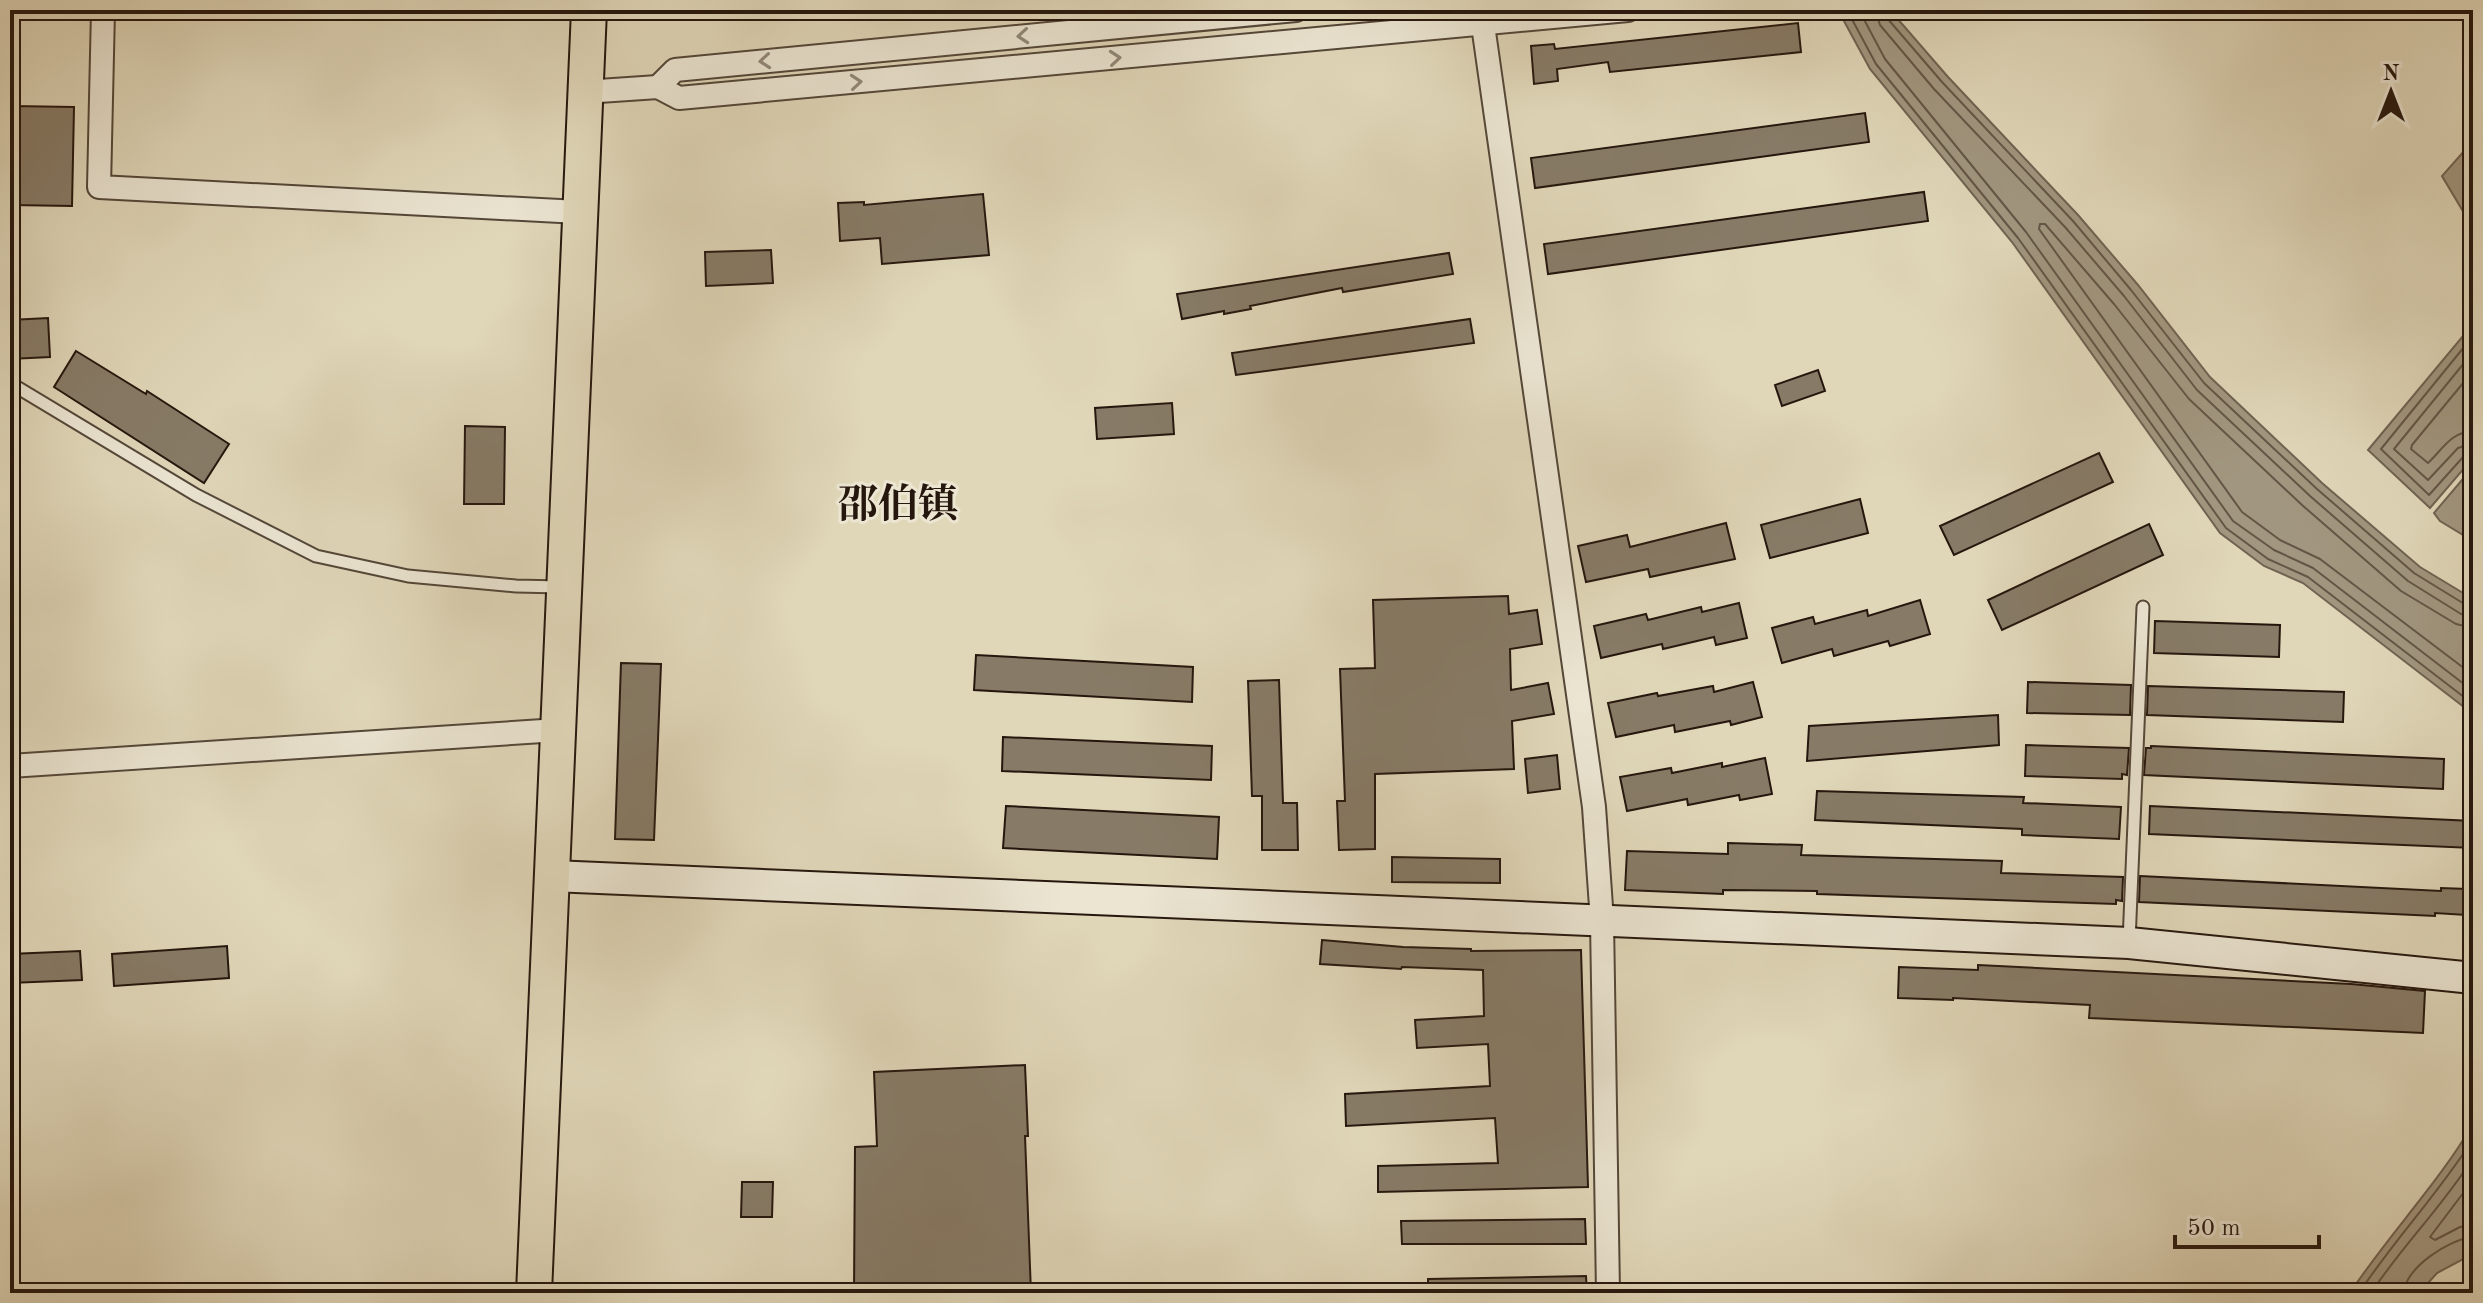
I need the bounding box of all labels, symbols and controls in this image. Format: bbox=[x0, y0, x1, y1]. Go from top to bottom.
one-way arrow bbox=[1016, 27, 1029, 44]
one-way arrow bbox=[1109, 50, 1122, 67]
one-way arrow bbox=[758, 52, 771, 69]
north arrow bbox=[2351, 52, 2431, 132]
text: N bbox=[2383, 63, 2400, 85]
one-way arrow bbox=[850, 74, 863, 91]
district label: 邵伯镇 bbox=[838, 483, 958, 527]
scale bar bbox=[2175, 1199, 2319, 1249]
text: 50 m bbox=[2187, 1217, 2241, 1241]

